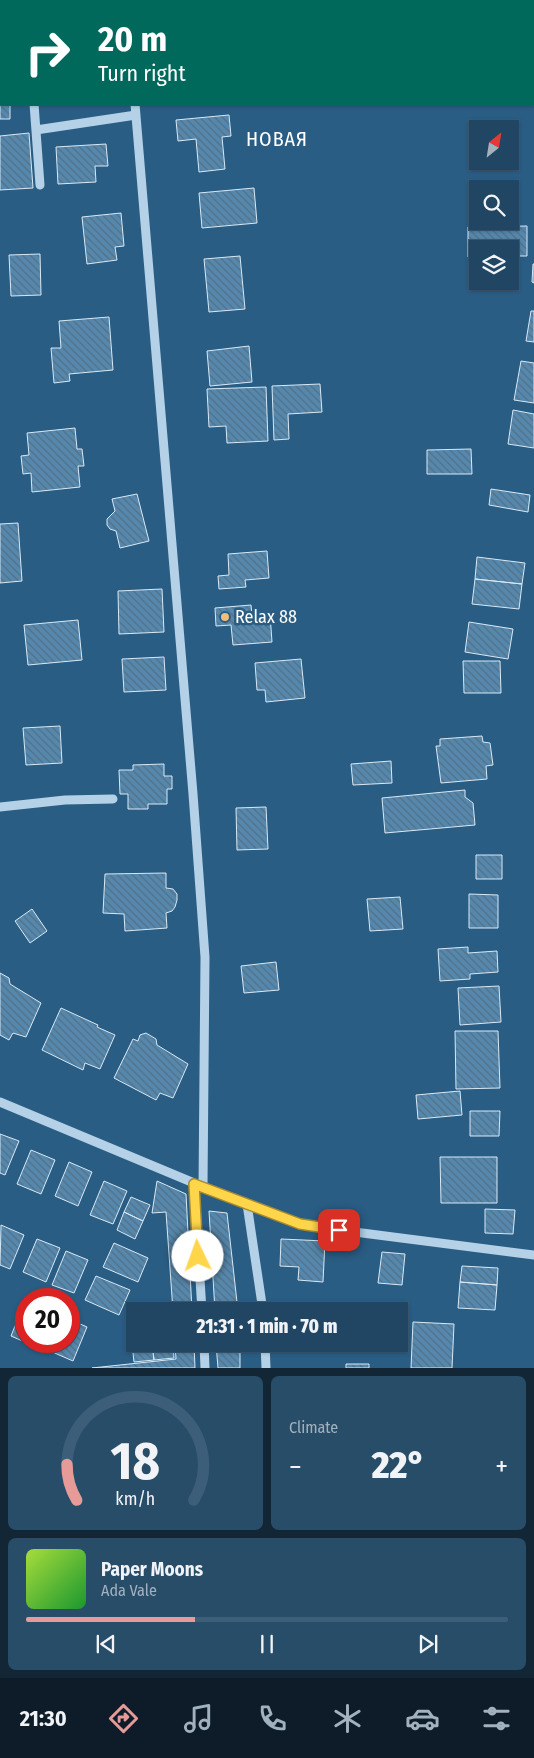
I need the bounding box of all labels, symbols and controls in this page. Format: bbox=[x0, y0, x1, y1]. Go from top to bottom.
text: 20 m bbox=[98, 18, 167, 60]
icon: right bbox=[15, 20, 80, 85]
text: Turn right bbox=[98, 60, 186, 87]
north arrow bbox=[469, 120, 519, 170]
map controls bbox=[469, 120, 519, 290]
district label: НОВАЯ bbox=[246, 127, 308, 151]
button: search bbox=[469, 180, 519, 230]
button: layers bbox=[469, 240, 519, 290]
place label: Relax 88 bbox=[235, 606, 297, 628]
marker: Relax 88 bbox=[219, 611, 231, 623]
pin bbox=[318, 1209, 360, 1251]
icon: arrive bbox=[325, 1216, 353, 1244]
position arrow bbox=[171, 1229, 223, 1281]
speed limit sign: 20 bbox=[15, 1288, 80, 1353]
text: 21:31 · 1 min · 70 m bbox=[197, 1315, 337, 1338]
text: Climate bbox=[289, 1418, 338, 1437]
text: 18 bbox=[111, 1430, 160, 1493]
text: 22° bbox=[372, 1442, 425, 1488]
text: − bbox=[289, 1450, 302, 1483]
text: + bbox=[495, 1450, 508, 1483]
text: km/h bbox=[116, 1488, 155, 1510]
text: Paper Moons bbox=[101, 1558, 203, 1581]
text: Ada Vale bbox=[101, 1581, 157, 1600]
icon: previous bbox=[92, 1630, 120, 1658]
icon: pause bbox=[253, 1630, 281, 1658]
icon: next bbox=[414, 1630, 442, 1658]
icon: directions bbox=[106, 1701, 141, 1736]
icon: music bbox=[181, 1701, 216, 1736]
icon: phone bbox=[255, 1701, 290, 1736]
icon: climate bbox=[330, 1701, 365, 1736]
icon: car bbox=[405, 1701, 440, 1736]
icon: filters bbox=[479, 1701, 514, 1736]
text: 21:30 bbox=[20, 1705, 67, 1732]

